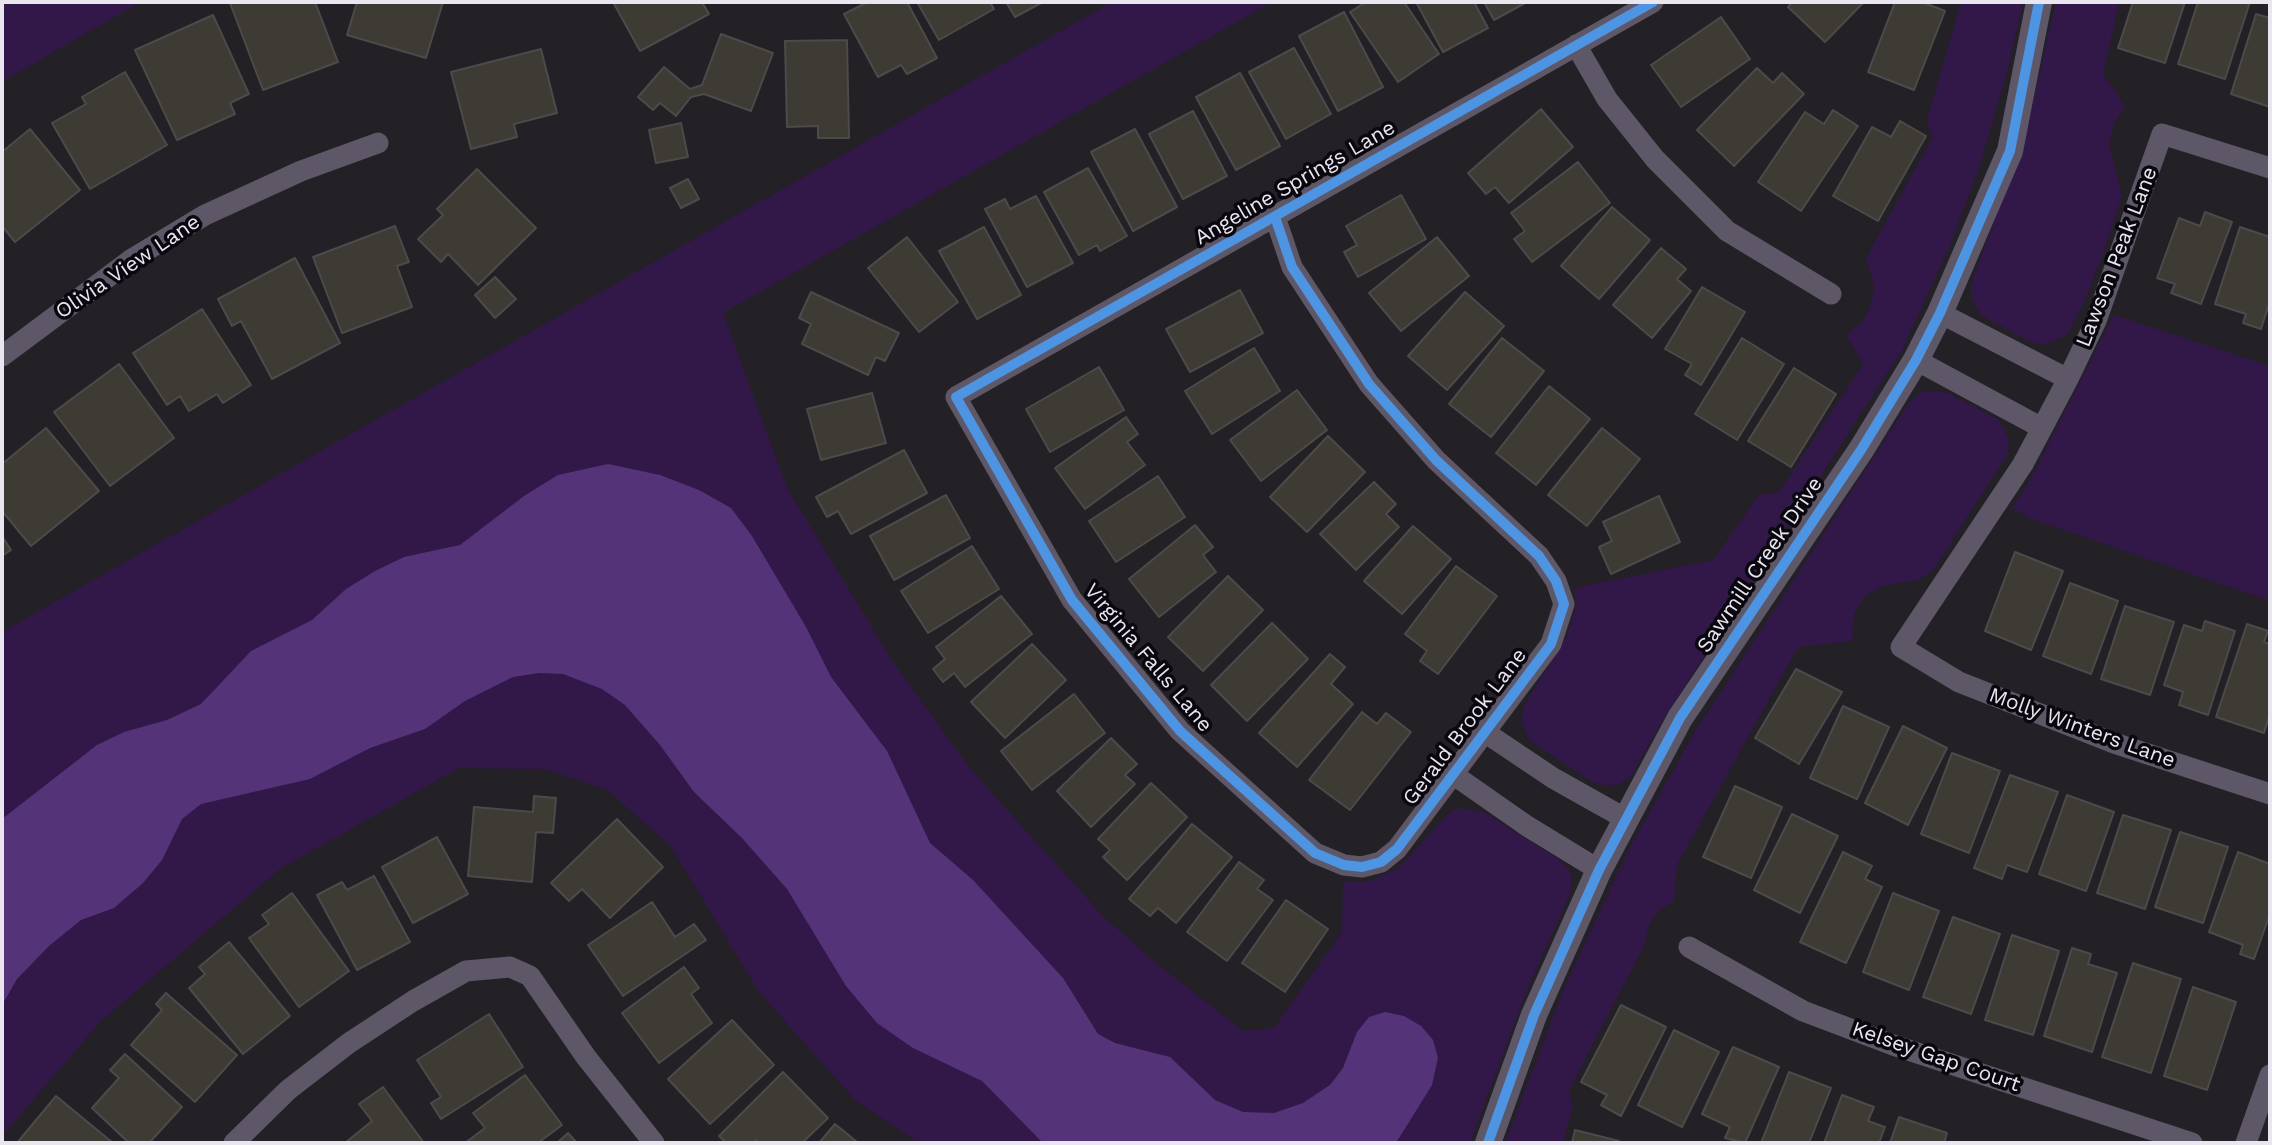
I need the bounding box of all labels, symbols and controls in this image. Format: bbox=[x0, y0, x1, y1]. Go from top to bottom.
street label: Angeline Springs Lane bbox=[1190, 115, 1400, 251]
street label: Lawson Peak Lane bbox=[2071, 164, 2163, 350]
street label: Olivia View Lane bbox=[51, 209, 205, 325]
street label: Sawmill Creek Drive bbox=[1692, 472, 1828, 658]
street label: Virginia Falls Lane bbox=[1079, 579, 1217, 737]
street label: Gerald Brook Lane bbox=[1398, 644, 1532, 810]
street label: Molly Winters Lane bbox=[1986, 683, 2178, 773]
street label: Kelsey Gap Court bbox=[1849, 1016, 2023, 1098]

